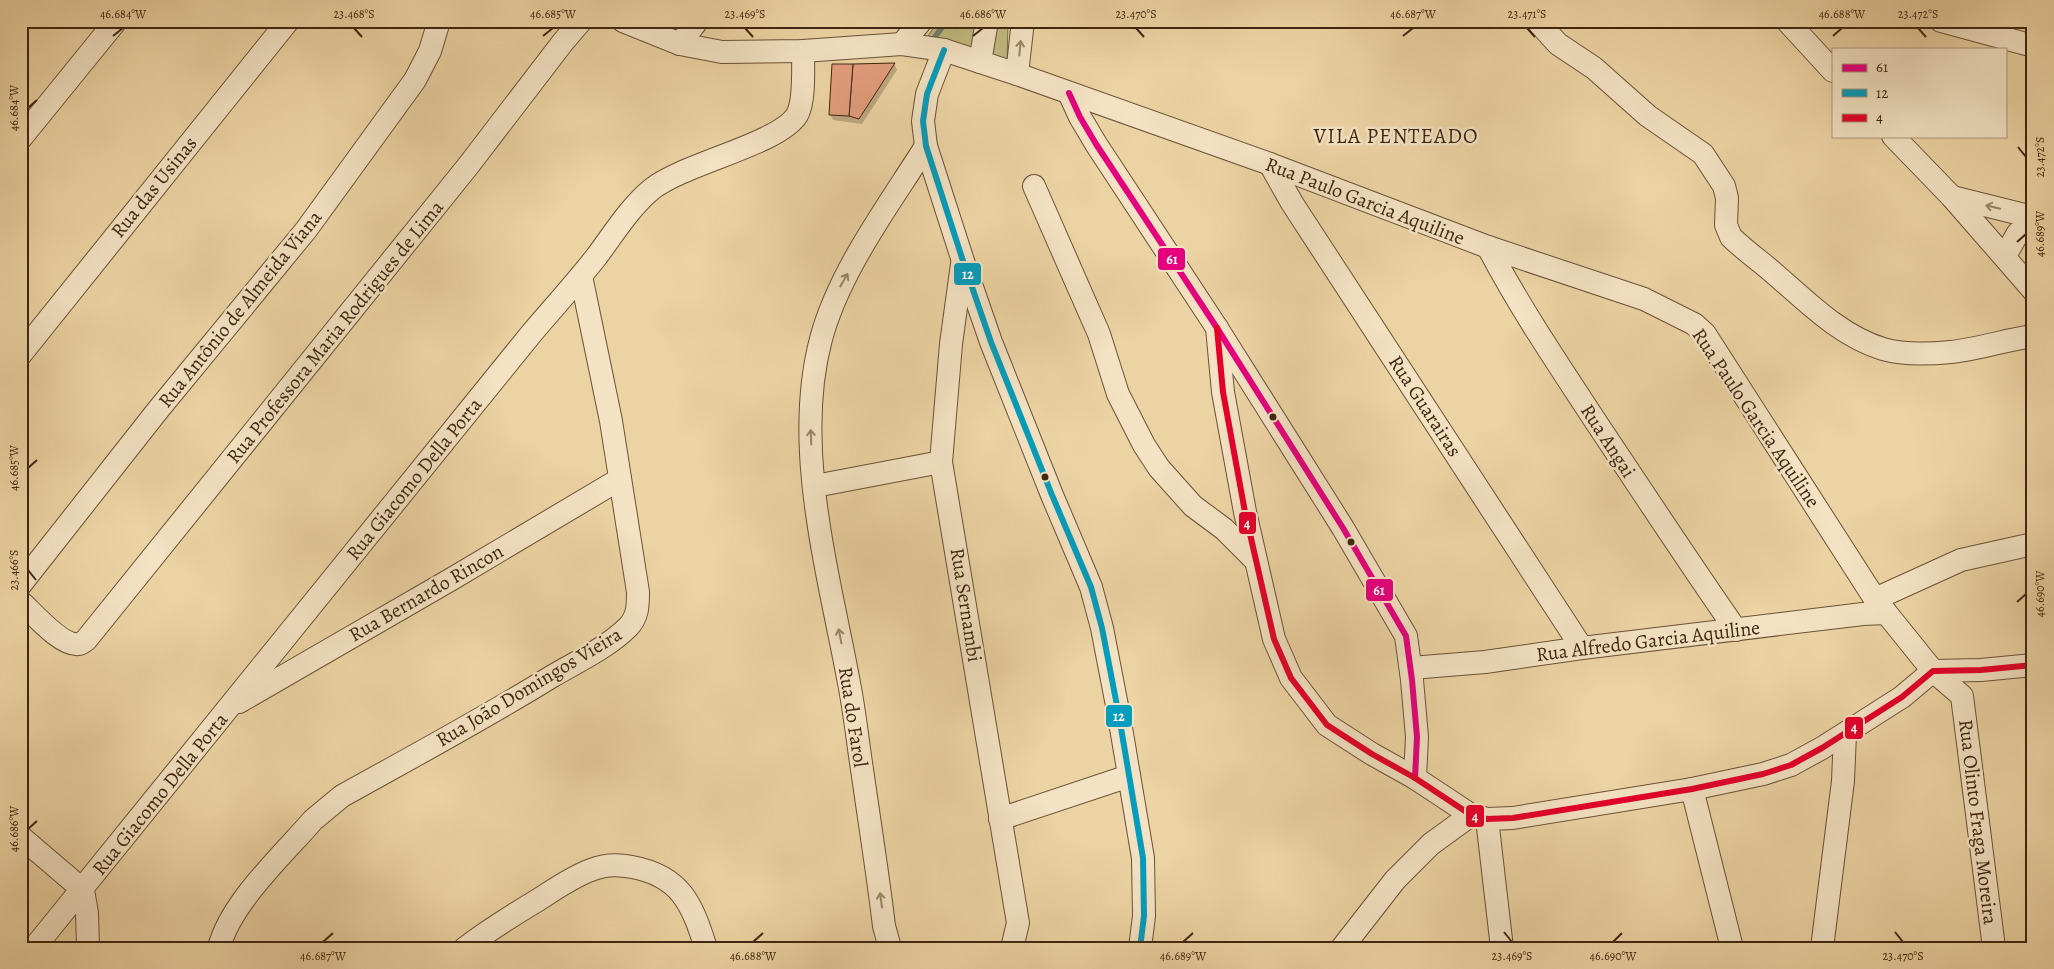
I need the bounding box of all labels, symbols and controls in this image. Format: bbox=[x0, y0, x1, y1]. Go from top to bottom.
text: 46.684°W bbox=[100, 6, 147, 22]
text: 23.468°S bbox=[333, 6, 375, 22]
text: 46.685°W bbox=[530, 6, 577, 22]
text: 23.469°S bbox=[725, 6, 765, 22]
text: 46.686°W bbox=[960, 6, 1007, 22]
text: 23.470°S bbox=[1115, 6, 1157, 22]
text: 46.687°W bbox=[1390, 6, 1437, 22]
text: 23.471°S bbox=[1508, 6, 1546, 22]
text: 46.688°W bbox=[1819, 6, 1866, 22]
text: 23.472°S bbox=[1898, 6, 1938, 22]
one-way arrow bbox=[1015, 40, 1024, 56]
legend bbox=[1832, 48, 2006, 138]
text: 61 bbox=[1876, 57, 1888, 77]
text: 12 bbox=[1876, 83, 1888, 103]
text: 46.684°W bbox=[6, 84, 22, 131]
text: 4 bbox=[1876, 107, 1883, 127]
district label: VILA PENTEADO bbox=[1312, 122, 1479, 150]
street label: Rua das Usinas bbox=[105, 131, 203, 243]
text: 23.472°S bbox=[2032, 137, 2048, 177]
street label: Rua Paulo Garcia Aquiline bbox=[1262, 151, 1468, 251]
street label: Rua Professora Maria Rodrigues de Lima bbox=[220, 194, 450, 469]
one-way arrow bbox=[1985, 202, 2001, 211]
street label: Rua Antônio de Almeida Viana bbox=[152, 204, 329, 413]
text: 46.689°W bbox=[2032, 210, 2048, 257]
line badge: 61 bbox=[1157, 247, 1186, 271]
text: 61 bbox=[1166, 250, 1178, 269]
line badge: 12 bbox=[953, 262, 982, 286]
text: 12 bbox=[962, 265, 974, 284]
one-way arrow bbox=[840, 274, 850, 288]
street label: Rua Paulo Garcia Aquiline bbox=[1686, 323, 1826, 513]
street label: Rua Guarairas bbox=[1382, 350, 1468, 462]
street label: Rua Giacomo Della Porta bbox=[340, 391, 488, 566]
street label: Rua Angai bbox=[1574, 399, 1642, 483]
unlabelled marker bbox=[1268, 412, 1278, 422]
one-way arrow bbox=[806, 430, 815, 446]
text: 46.685°W bbox=[6, 444, 22, 491]
unlabelled marker bbox=[1040, 472, 1050, 482]
line badge: 4 bbox=[1238, 511, 1257, 535]
text: 4 bbox=[1244, 514, 1251, 533]
unlabelled marker bbox=[1346, 537, 1356, 547]
street label: Rua Bernardo Rincon bbox=[344, 538, 508, 648]
street label: Rua Sernambi bbox=[944, 546, 988, 664]
text: 23.466°S bbox=[6, 550, 22, 590]
text: 46.690°W bbox=[2032, 570, 2048, 617]
line badge: 61 bbox=[1365, 578, 1394, 602]
text: 61 bbox=[1373, 581, 1385, 600]
street label: Rua Alfredo Garcia Aquiline bbox=[1534, 614, 1762, 668]
street label: Rua João Domingos Vieira bbox=[431, 620, 628, 753]
one-way arrow bbox=[835, 628, 844, 644]
street label: Rua do Farol bbox=[832, 665, 874, 769]
line badge: 12 bbox=[1105, 704, 1133, 728]
street label: Rua Giacomo Della Porta bbox=[86, 706, 234, 881]
text: 12 bbox=[1113, 707, 1125, 726]
line badge: 4 bbox=[1844, 716, 1864, 740]
text: 4 bbox=[1851, 718, 1858, 737]
street label: Rua Olinto Fraga Moreira bbox=[1952, 718, 2004, 927]
line badge: 4 bbox=[1465, 804, 1485, 828]
text: 46.686°W bbox=[6, 805, 22, 852]
text: 4 bbox=[1472, 807, 1479, 826]
one-way arrow bbox=[876, 892, 886, 908]
text: 46.687°W bbox=[300, 948, 347, 964]
text: 46.688°W bbox=[730, 948, 777, 964]
text: 46.689°W bbox=[1160, 948, 1207, 964]
text: 23.469°S bbox=[1492, 948, 1532, 964]
text: 46.690°W bbox=[1590, 948, 1637, 964]
text: 23.470°S bbox=[1882, 948, 1924, 964]

